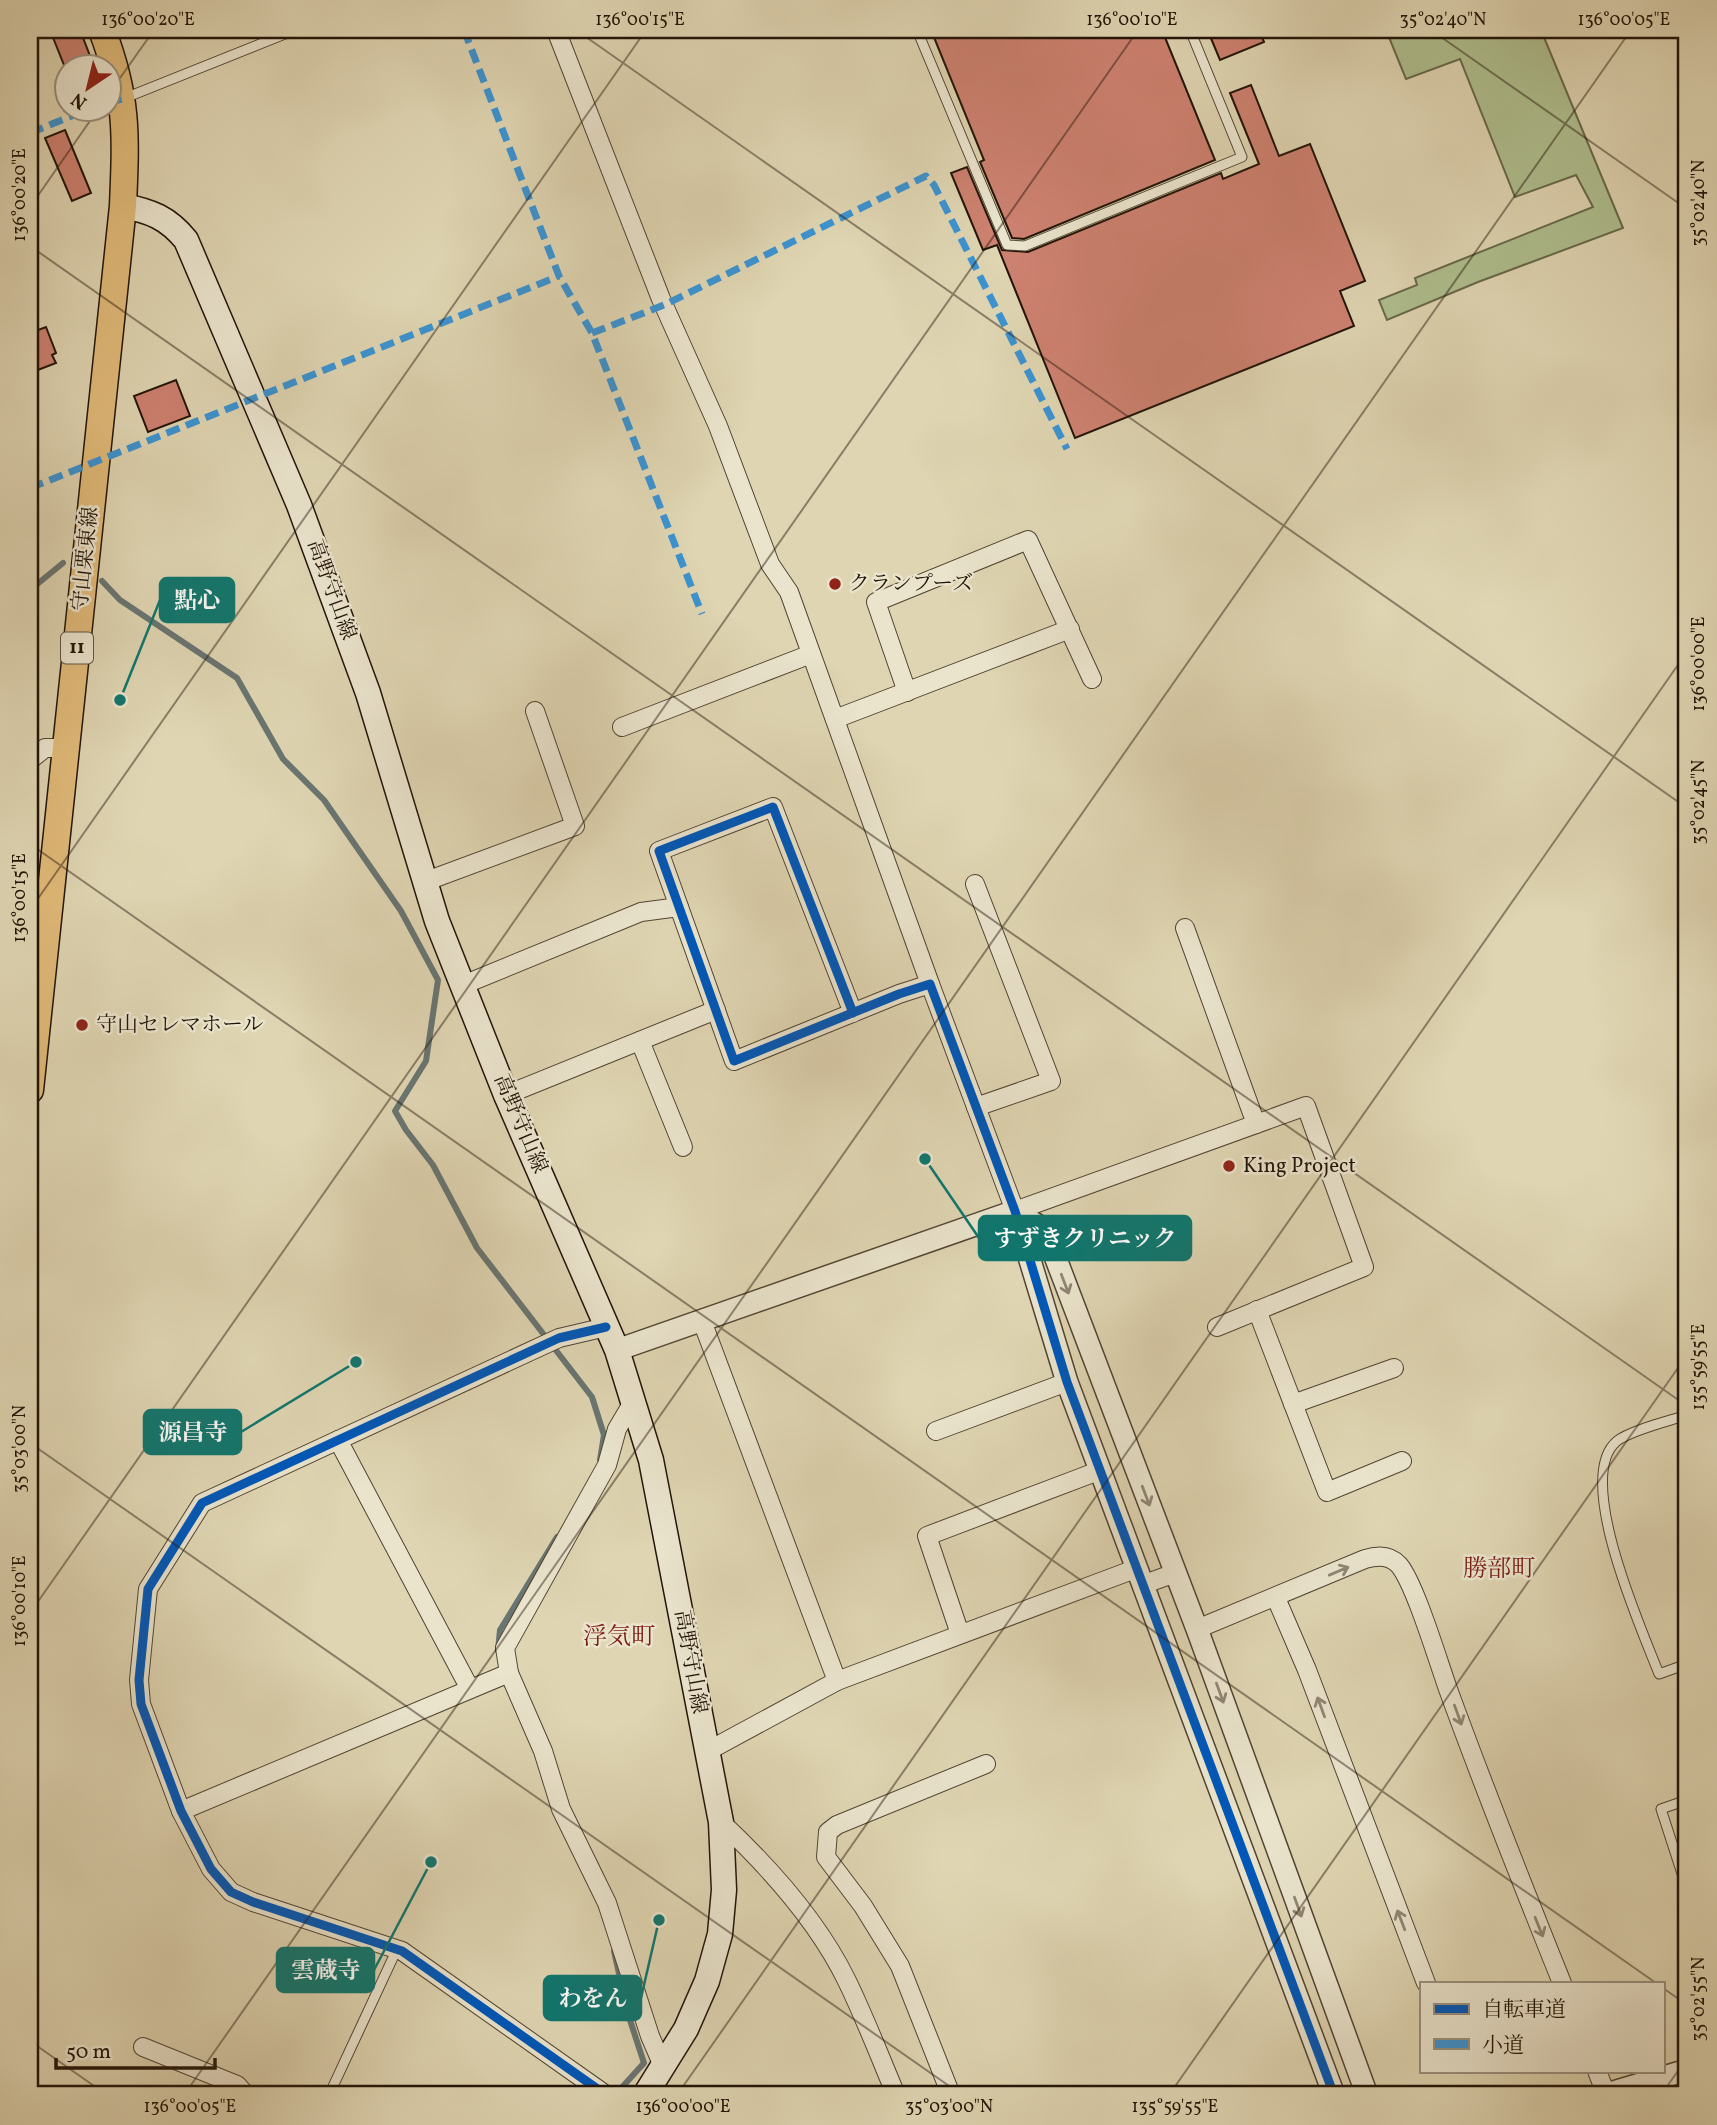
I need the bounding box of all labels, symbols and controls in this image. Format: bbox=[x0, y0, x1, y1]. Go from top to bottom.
text: 136°00'20"E bbox=[101, 8, 195, 33]
text: 136°00'15"E bbox=[595, 8, 685, 33]
text: 136°00'10"E bbox=[1086, 8, 1178, 33]
text: 35°02'40"N bbox=[1400, 8, 1486, 33]
text: 136°00'05"E bbox=[1578, 8, 1671, 33]
north arrow bbox=[52, 52, 122, 122]
text: N bbox=[66, 86, 93, 115]
text: 136°00'20"E bbox=[8, 148, 33, 242]
text: 35°02'40"N bbox=[1687, 160, 1712, 246]
street label: 守山栗東線 bbox=[66, 505, 106, 613]
street label: 高野守山線 bbox=[299, 536, 363, 644]
place label: クランプーズ bbox=[849, 570, 973, 599]
marker: クランプーズ bbox=[827, 576, 843, 592]
callout: 點心 bbox=[160, 578, 234, 622]
text: 點心 bbox=[174, 586, 220, 618]
text: 136°00'00"E bbox=[1687, 616, 1712, 712]
road number: 11 bbox=[61, 632, 93, 664]
text: 35°02'45"N bbox=[1687, 760, 1712, 844]
text: 136°00'15"E bbox=[8, 853, 33, 943]
place label: 守山セレマホール bbox=[96, 1011, 264, 1040]
marker: 守山セレマホール bbox=[74, 1017, 90, 1033]
street label: 高野守山線 bbox=[486, 1070, 554, 1178]
place label: King Project bbox=[1243, 1152, 1356, 1181]
marker: King Project bbox=[1221, 1158, 1237, 1174]
callout: すずきクリニック bbox=[979, 1216, 1191, 1260]
text: すずきクリニック bbox=[994, 1224, 1176, 1256]
one-way arrow bbox=[1060, 1272, 1073, 1294]
text: 135°59'55"E bbox=[1687, 1323, 1712, 1410]
text: 35°03'00"N bbox=[8, 1405, 33, 1493]
callout: 源昌寺 bbox=[144, 1410, 241, 1454]
text: 源昌寺 bbox=[159, 1418, 228, 1450]
one-way arrow bbox=[1141, 1485, 1154, 1507]
district label: 勝部町 bbox=[1463, 1553, 1535, 1587]
text: 136°00'10"E bbox=[8, 1555, 33, 1647]
one-way arrow bbox=[1327, 1564, 1349, 1577]
street label: 高野守山線 bbox=[667, 1608, 713, 1716]
district label: 浮気町 bbox=[583, 1621, 655, 1655]
one-way arrow bbox=[1215, 1681, 1227, 1703]
one-way arrow bbox=[1314, 1696, 1326, 1718]
one-way arrow bbox=[1453, 1703, 1465, 1725]
one-way arrow bbox=[1293, 1895, 1305, 1917]
one-way arrow bbox=[1394, 1909, 1407, 1931]
one-way arrow bbox=[1534, 1916, 1547, 1938]
callout: 雲蔵寺 bbox=[277, 1948, 374, 1992]
text: 雲蔵寺 bbox=[292, 1956, 361, 1988]
text: 35°02'55"N bbox=[1687, 1957, 1712, 2041]
callout: わをん bbox=[544, 1976, 641, 2020]
legend bbox=[1420, 1982, 1664, 2072]
text: わをん bbox=[559, 1984, 628, 2016]
text: 自転車道 bbox=[1482, 1996, 1566, 2025]
scale bar bbox=[56, 2027, 215, 2071]
text: 小道 bbox=[1482, 2032, 1524, 2061]
text: 50 m bbox=[66, 2038, 111, 2067]
text: 136°00'05"E bbox=[144, 2095, 237, 2120]
text: 136°00'00"E bbox=[635, 2095, 731, 2120]
text: 35°03'00"N bbox=[905, 2095, 993, 2120]
text: 135°59'55"E bbox=[1132, 2095, 1219, 2120]

